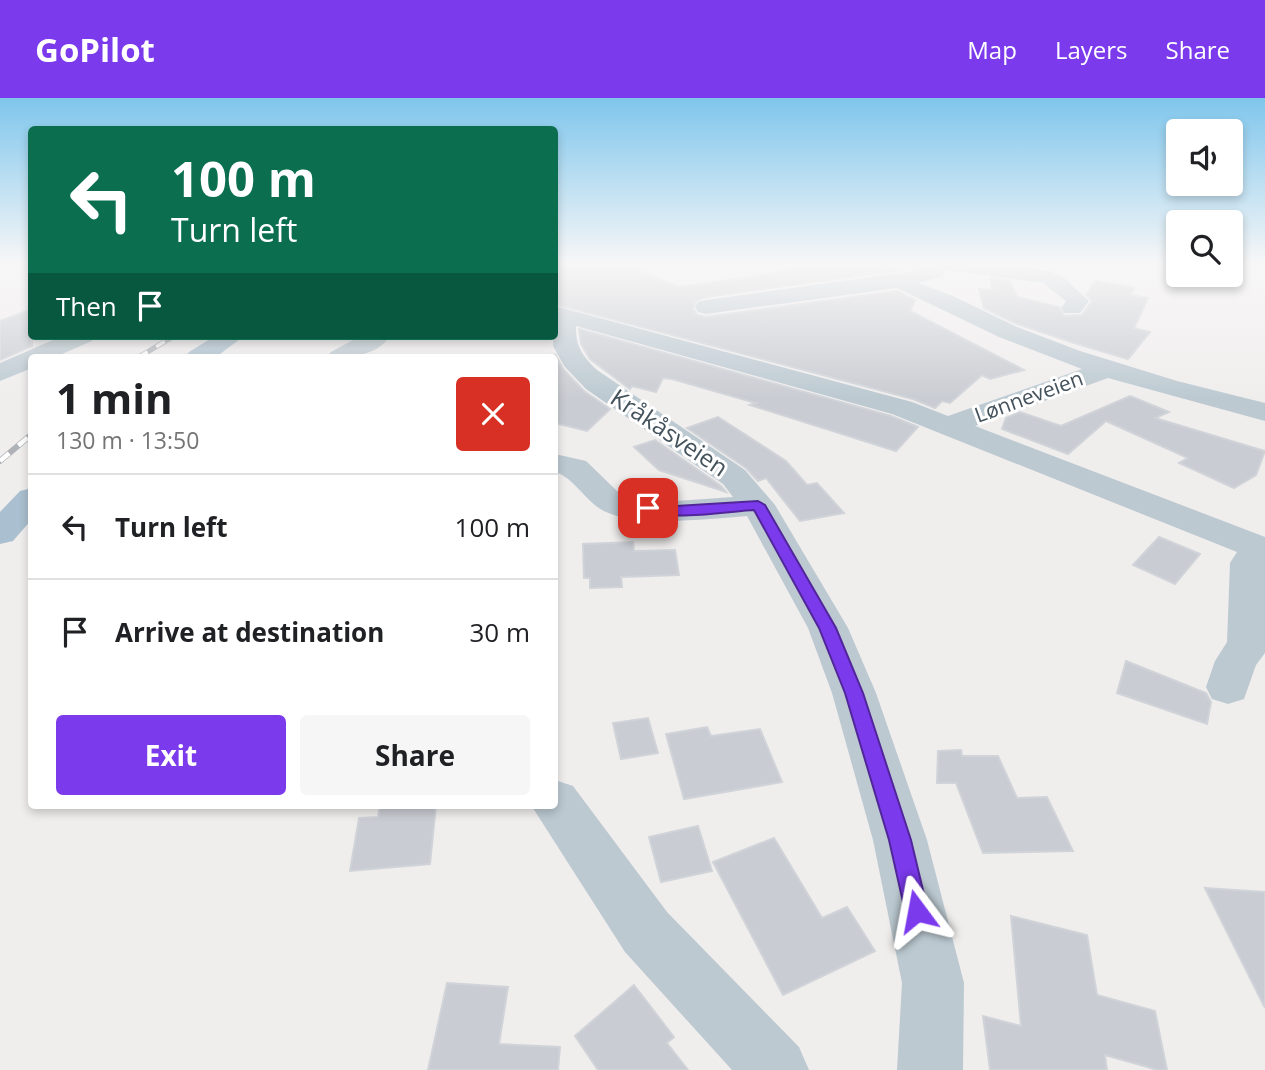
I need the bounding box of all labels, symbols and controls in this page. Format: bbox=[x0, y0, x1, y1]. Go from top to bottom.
text: GoPilot bbox=[35, 27, 155, 72]
text: Map bbox=[967, 33, 1017, 66]
text: Layers bbox=[1055, 33, 1128, 66]
text: Share bbox=[1166, 33, 1230, 66]
map controls bbox=[1166, 119, 1243, 287]
button: sound bbox=[1166, 119, 1243, 196]
text: 100 m bbox=[171, 145, 316, 211]
icon: left bbox=[56, 154, 147, 245]
text: Turn left bbox=[171, 208, 297, 251]
button: search bbox=[1166, 210, 1243, 287]
icon: arrive bbox=[131, 287, 169, 325]
text: Then bbox=[56, 288, 117, 324]
street label: Lønneveien bbox=[971, 364, 1087, 429]
text: 1 min bbox=[56, 369, 173, 426]
button: close bbox=[456, 377, 530, 451]
street label: Kråkåsveien bbox=[605, 380, 735, 483]
text: 130 m · 13:50 bbox=[56, 424, 199, 456]
pin bbox=[618, 478, 678, 538]
icon: arrive bbox=[629, 489, 667, 527]
icon: left bbox=[56, 508, 94, 546]
text: Turn left bbox=[115, 509, 227, 545]
text: 100 m bbox=[455, 509, 530, 545]
icon: arrive bbox=[56, 613, 94, 651]
text: Arrive at destination bbox=[115, 614, 384, 650]
text: 30 m bbox=[469, 614, 530, 650]
button: Exit bbox=[56, 715, 286, 795]
button: Share bbox=[300, 715, 530, 795]
position arrow bbox=[880, 874, 954, 948]

